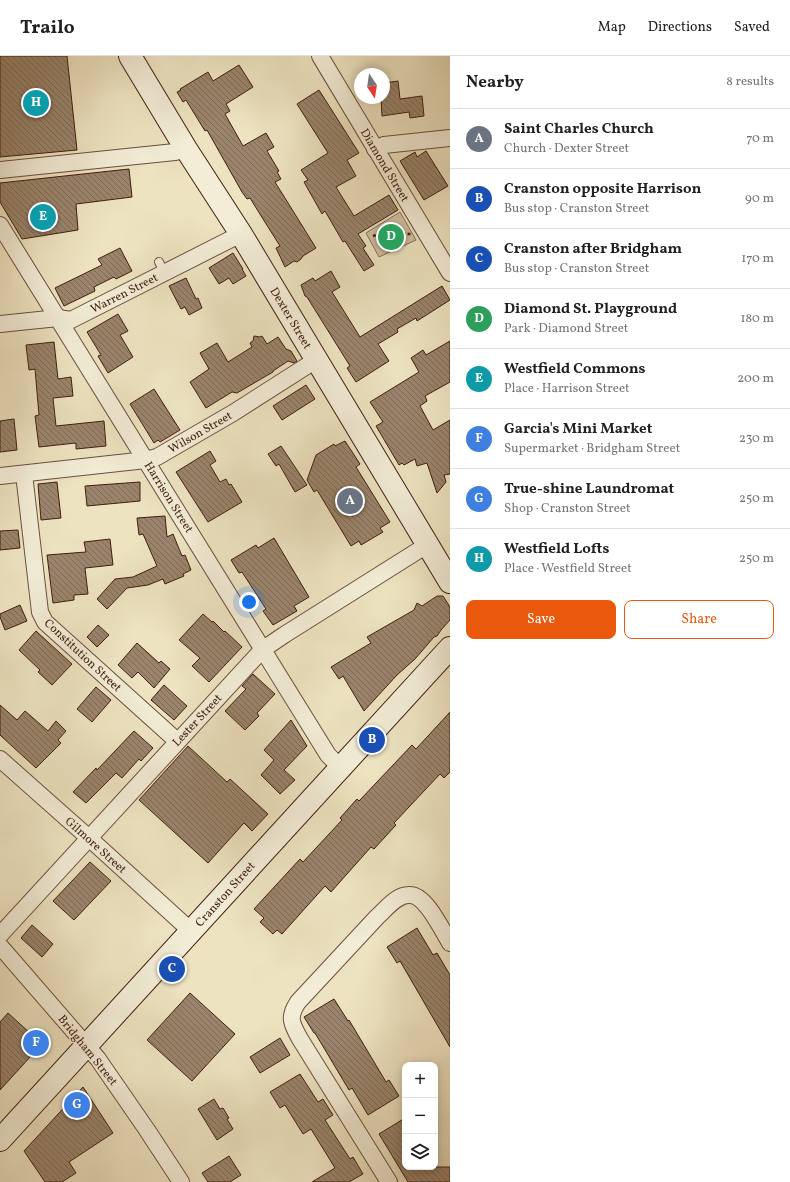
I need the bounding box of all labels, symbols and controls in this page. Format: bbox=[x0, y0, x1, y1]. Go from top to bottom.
text: Trailo bbox=[20, 15, 75, 41]
text: Map bbox=[598, 18, 626, 37]
text: Directions bbox=[648, 18, 712, 37]
text: Saved bbox=[734, 18, 770, 37]
north arrow bbox=[354, 68, 390, 104]
text: Nearby bbox=[466, 71, 524, 94]
text: 8 results bbox=[726, 73, 774, 91]
pin: H bbox=[23, 88, 49, 118]
text: Saint Charles Church bbox=[504, 119, 654, 140]
street label: Diamond Street bbox=[356, 126, 412, 205]
text: A bbox=[474, 130, 484, 148]
text: 70 m bbox=[746, 130, 774, 148]
text: Church · Dexter Street bbox=[504, 140, 629, 158]
text: Cranston opposite Harrison bbox=[504, 179, 701, 200]
text: B bbox=[475, 190, 483, 208]
text: 90 m bbox=[745, 190, 774, 208]
text: Bus stop · Cranston Street bbox=[504, 200, 649, 218]
pin: E bbox=[30, 202, 56, 232]
pin: D bbox=[378, 222, 404, 252]
text: Cranston after Bridgham bbox=[504, 239, 682, 260]
text: C bbox=[475, 250, 483, 268]
text: 170 m bbox=[741, 250, 774, 268]
text: Bus stop · Cranston Street bbox=[504, 260, 649, 278]
street label: Warren Street bbox=[88, 270, 161, 318]
street label: Dexter Street bbox=[265, 285, 315, 352]
text: Diamond St. Playground bbox=[504, 299, 677, 320]
text: D bbox=[474, 310, 484, 328]
text: 180 m bbox=[740, 310, 774, 328]
text: Park · Diamond Street bbox=[504, 320, 628, 338]
text: Westfield Commons bbox=[504, 359, 646, 380]
text: E bbox=[475, 370, 483, 388]
text: 200 m bbox=[737, 370, 774, 388]
text: Place · Harrison Street bbox=[504, 380, 630, 398]
street label: Wilson Street bbox=[166, 408, 235, 458]
text: Garcia's Mini Market bbox=[504, 419, 652, 440]
text: F bbox=[475, 430, 483, 448]
text: 230 m bbox=[739, 430, 774, 448]
text: Supermarket · Bridgham Street bbox=[504, 440, 680, 458]
street label: Harrison Street bbox=[140, 459, 196, 536]
text: True-shine Laundromat bbox=[504, 479, 674, 500]
pin: A bbox=[337, 486, 363, 516]
text: G bbox=[474, 490, 484, 508]
text: 250 m bbox=[739, 490, 774, 508]
text: Shop · Cranston Street bbox=[504, 500, 631, 518]
text: Westfield Lofts bbox=[504, 539, 609, 560]
text: H bbox=[474, 550, 484, 568]
text: 250 m bbox=[739, 550, 774, 568]
text: Place · Westfield Street bbox=[504, 560, 632, 578]
your location bbox=[239, 592, 259, 612]
button: Save bbox=[466, 600, 616, 639]
button: Share bbox=[624, 600, 774, 639]
street label: Constitution Street bbox=[40, 616, 125, 696]
street label: Lester Street bbox=[169, 691, 226, 750]
pin: B bbox=[359, 725, 385, 755]
street label: Gilmore Street bbox=[61, 814, 129, 878]
street label: Cranston Street bbox=[192, 859, 259, 931]
pin: C bbox=[159, 954, 185, 984]
street label: Bridgham Street bbox=[54, 1012, 121, 1089]
pin: F bbox=[23, 1028, 49, 1058]
map controls bbox=[402, 1062, 438, 1170]
button: + bbox=[402, 1062, 438, 1098]
pin: G bbox=[64, 1090, 90, 1120]
button: − bbox=[402, 1098, 438, 1134]
button: layers bbox=[402, 1134, 438, 1170]

